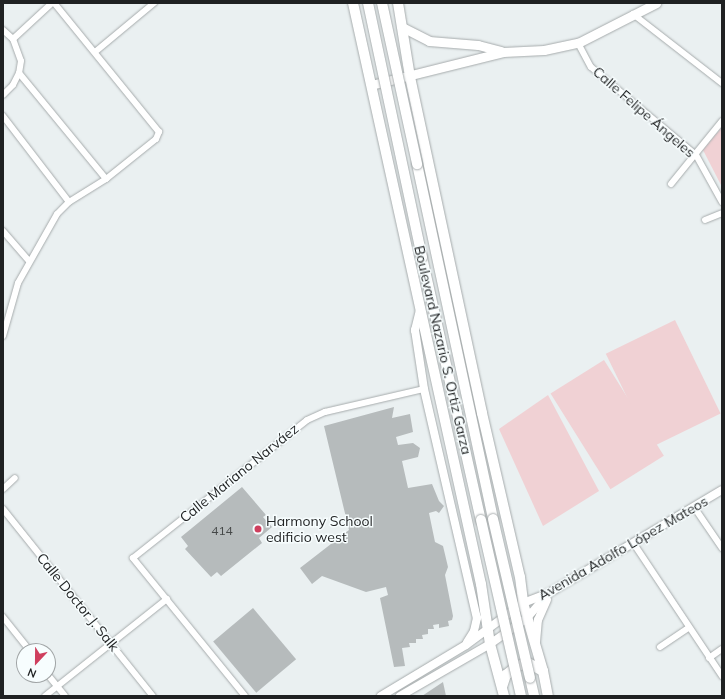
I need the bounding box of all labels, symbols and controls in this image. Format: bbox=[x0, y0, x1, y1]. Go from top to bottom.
street label: Calle Felipe Ángeles bbox=[590, 63, 698, 161]
street label: Boulevard Nazario S. Ortiz Garza bbox=[411, 244, 475, 456]
street label: Calle Mariano Narváez bbox=[176, 420, 302, 526]
street label: Avenida Adolfo López Mateos bbox=[535, 492, 711, 604]
place label: Harmony School edificio west bbox=[266, 513, 373, 546]
house number: 414 bbox=[211, 524, 233, 538]
marker: Harmony School edificio west bbox=[253, 524, 263, 534]
street label: Calle Doctor J. Salk bbox=[33, 549, 123, 655]
north arrow bbox=[16, 643, 56, 683]
text: N bbox=[25, 665, 38, 681]

